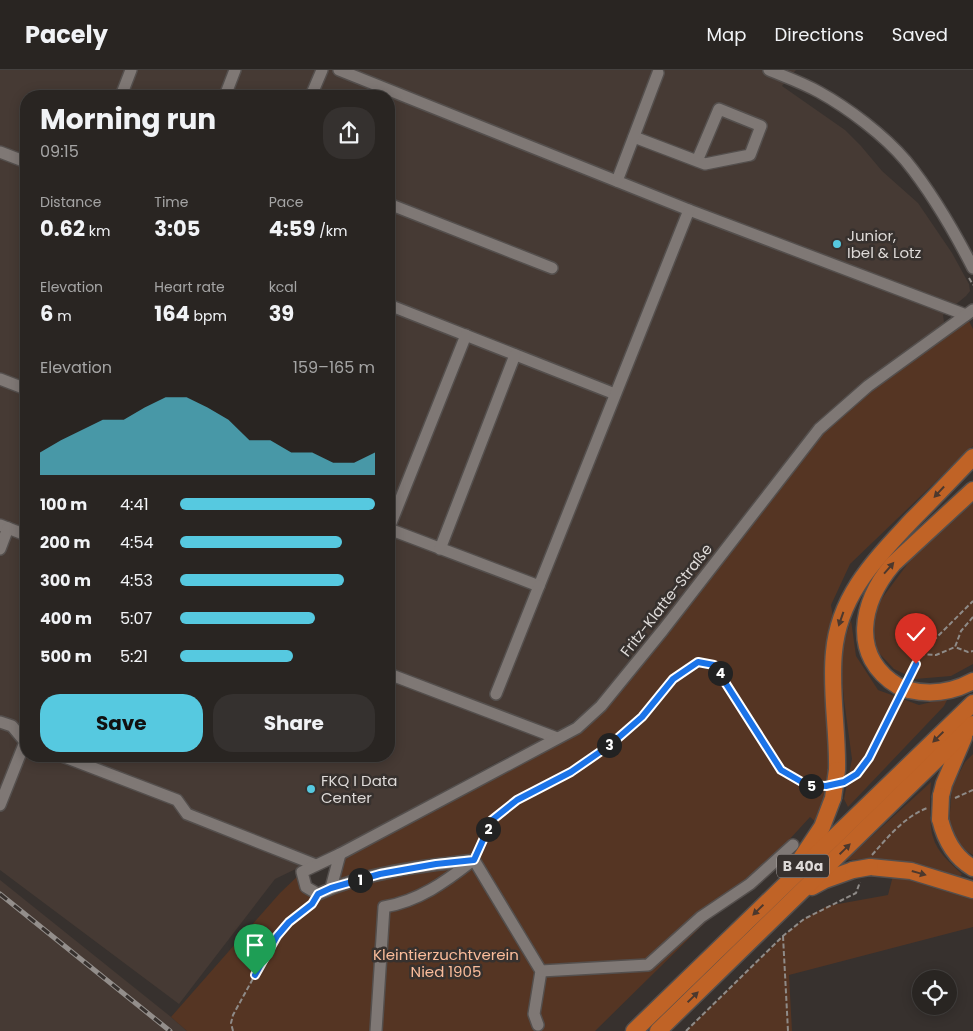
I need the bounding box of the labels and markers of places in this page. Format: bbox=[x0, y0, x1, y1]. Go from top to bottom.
place label: Junior, Ibel & Lotz bbox=[847, 225, 921, 263]
marker: Junior, Ibel & Lotz bbox=[831, 238, 843, 250]
pin bbox=[895, 613, 937, 664]
pin: 4 bbox=[708, 660, 732, 686]
pin: 3 bbox=[596, 732, 622, 758]
place label: FKQ I Data Center bbox=[321, 770, 397, 808]
pin: 5 bbox=[798, 774, 824, 798]
marker: FKQ I Data Center bbox=[305, 783, 317, 795]
pin: 2 bbox=[476, 816, 500, 842]
pin: 1 bbox=[348, 868, 372, 892]
pin bbox=[234, 924, 276, 975]

